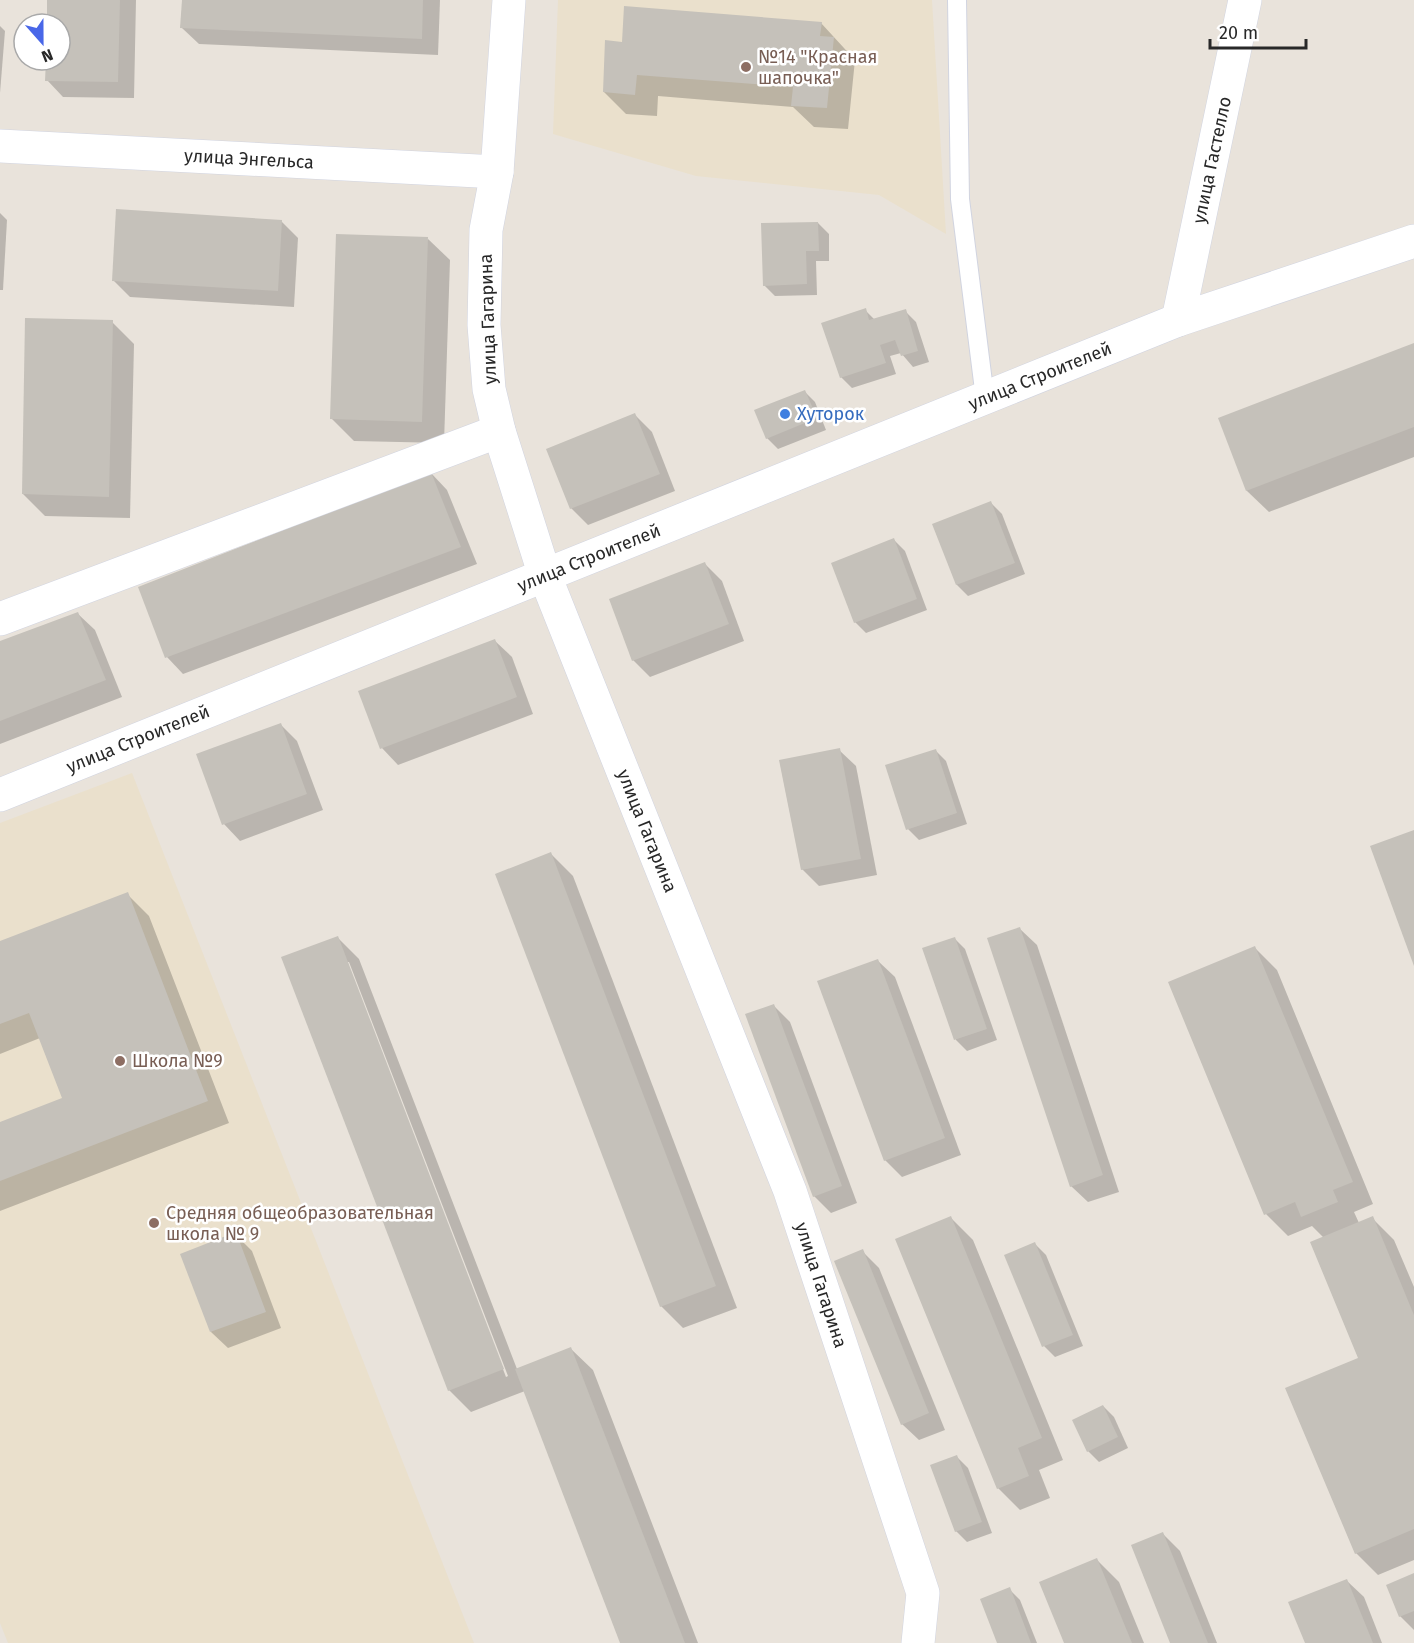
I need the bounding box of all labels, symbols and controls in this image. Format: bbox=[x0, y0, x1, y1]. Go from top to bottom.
north arrow bbox=[12, 12, 72, 72]
scale bar bbox=[1210, 12, 1306, 50]
text: 20 m bbox=[1219, 22, 1258, 44]
text: N bbox=[39, 45, 56, 66]
place label: №14 "Красная шапочка" bbox=[758, 46, 877, 89]
marker: №14 "Красная шапочка" bbox=[739, 60, 753, 74]
street label: улица Гастелло bbox=[1188, 95, 1236, 225]
street label: улица Энгельса bbox=[183, 145, 315, 173]
street label: улица Гагарина bbox=[475, 253, 501, 385]
street label: улица Строителей bbox=[965, 337, 1115, 415]
place label: Хуторок bbox=[797, 403, 865, 425]
marker: Хуторок bbox=[778, 407, 792, 421]
street label: улица Строителей bbox=[514, 519, 664, 597]
street label: улица Строителей bbox=[63, 700, 213, 778]
street label: улица Гагарина bbox=[612, 766, 682, 896]
place label: Школа №9 bbox=[132, 1050, 223, 1072]
marker: Школа №9 bbox=[113, 1054, 127, 1068]
place label: Средняя общеобразовательная школа № 9 bbox=[166, 1202, 434, 1245]
marker: Средняя общеобразовательная школа № 9 bbox=[147, 1216, 161, 1230]
street label: улица Гагарина bbox=[790, 1219, 852, 1351]

